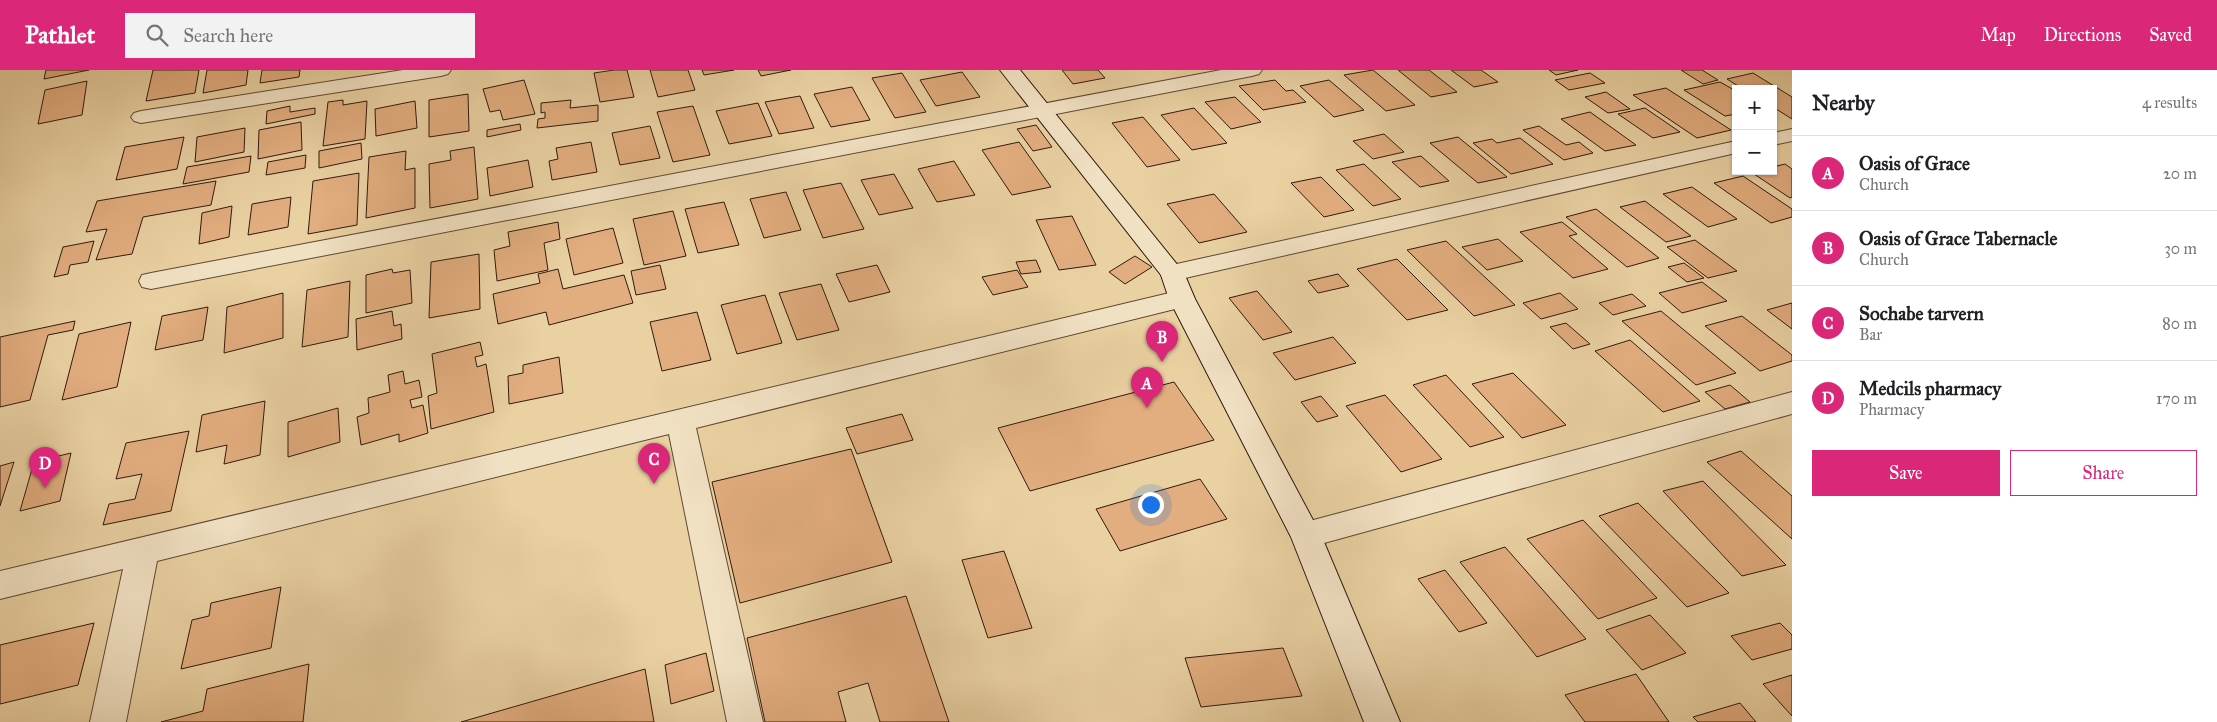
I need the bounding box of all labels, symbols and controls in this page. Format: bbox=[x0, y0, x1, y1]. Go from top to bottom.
search box bbox=[125, 13, 475, 58]
text: Pathlet bbox=[25, 20, 95, 50]
icon: search bbox=[143, 21, 171, 49]
text: Search here bbox=[183, 24, 273, 47]
text: Map bbox=[1980, 24, 2016, 46]
text: Directions bbox=[2044, 24, 2121, 46]
text: Saved bbox=[2149, 24, 2192, 46]
map controls bbox=[1732, 85, 1777, 175]
button: + bbox=[1732, 85, 1777, 130]
text: Nearby bbox=[1812, 90, 1875, 116]
text: 4 results bbox=[2142, 93, 2197, 112]
button: − bbox=[1732, 130, 1777, 175]
text: Oasis of Grace bbox=[1859, 152, 1970, 175]
text: A bbox=[1823, 164, 1833, 183]
text: 20 m bbox=[2163, 164, 2197, 183]
text: Church bbox=[1859, 175, 1909, 194]
text: Oasis of Grace Tabernacle bbox=[1859, 227, 2057, 250]
text: B bbox=[1823, 239, 1833, 258]
text: 30 m bbox=[2164, 239, 2197, 258]
text: Church bbox=[1859, 250, 1909, 269]
text: Sochabe tarvern bbox=[1859, 302, 1984, 325]
text: C bbox=[1823, 314, 1833, 333]
text: 80 m bbox=[2162, 314, 2197, 333]
pin: B bbox=[1146, 321, 1178, 362]
text: Bar bbox=[1859, 325, 1882, 344]
pin: A bbox=[1131, 367, 1163, 408]
text: Medcils pharmacy bbox=[1859, 377, 2001, 400]
text: D bbox=[1822, 389, 1834, 408]
text: 170 m bbox=[2156, 389, 2197, 408]
text: Pharmacy bbox=[1859, 400, 1924, 419]
pin: C bbox=[638, 443, 670, 484]
pin: D bbox=[29, 447, 61, 488]
button: Save bbox=[1812, 450, 2000, 496]
button: Share bbox=[2010, 450, 2197, 496]
your location bbox=[1138, 492, 1164, 518]

